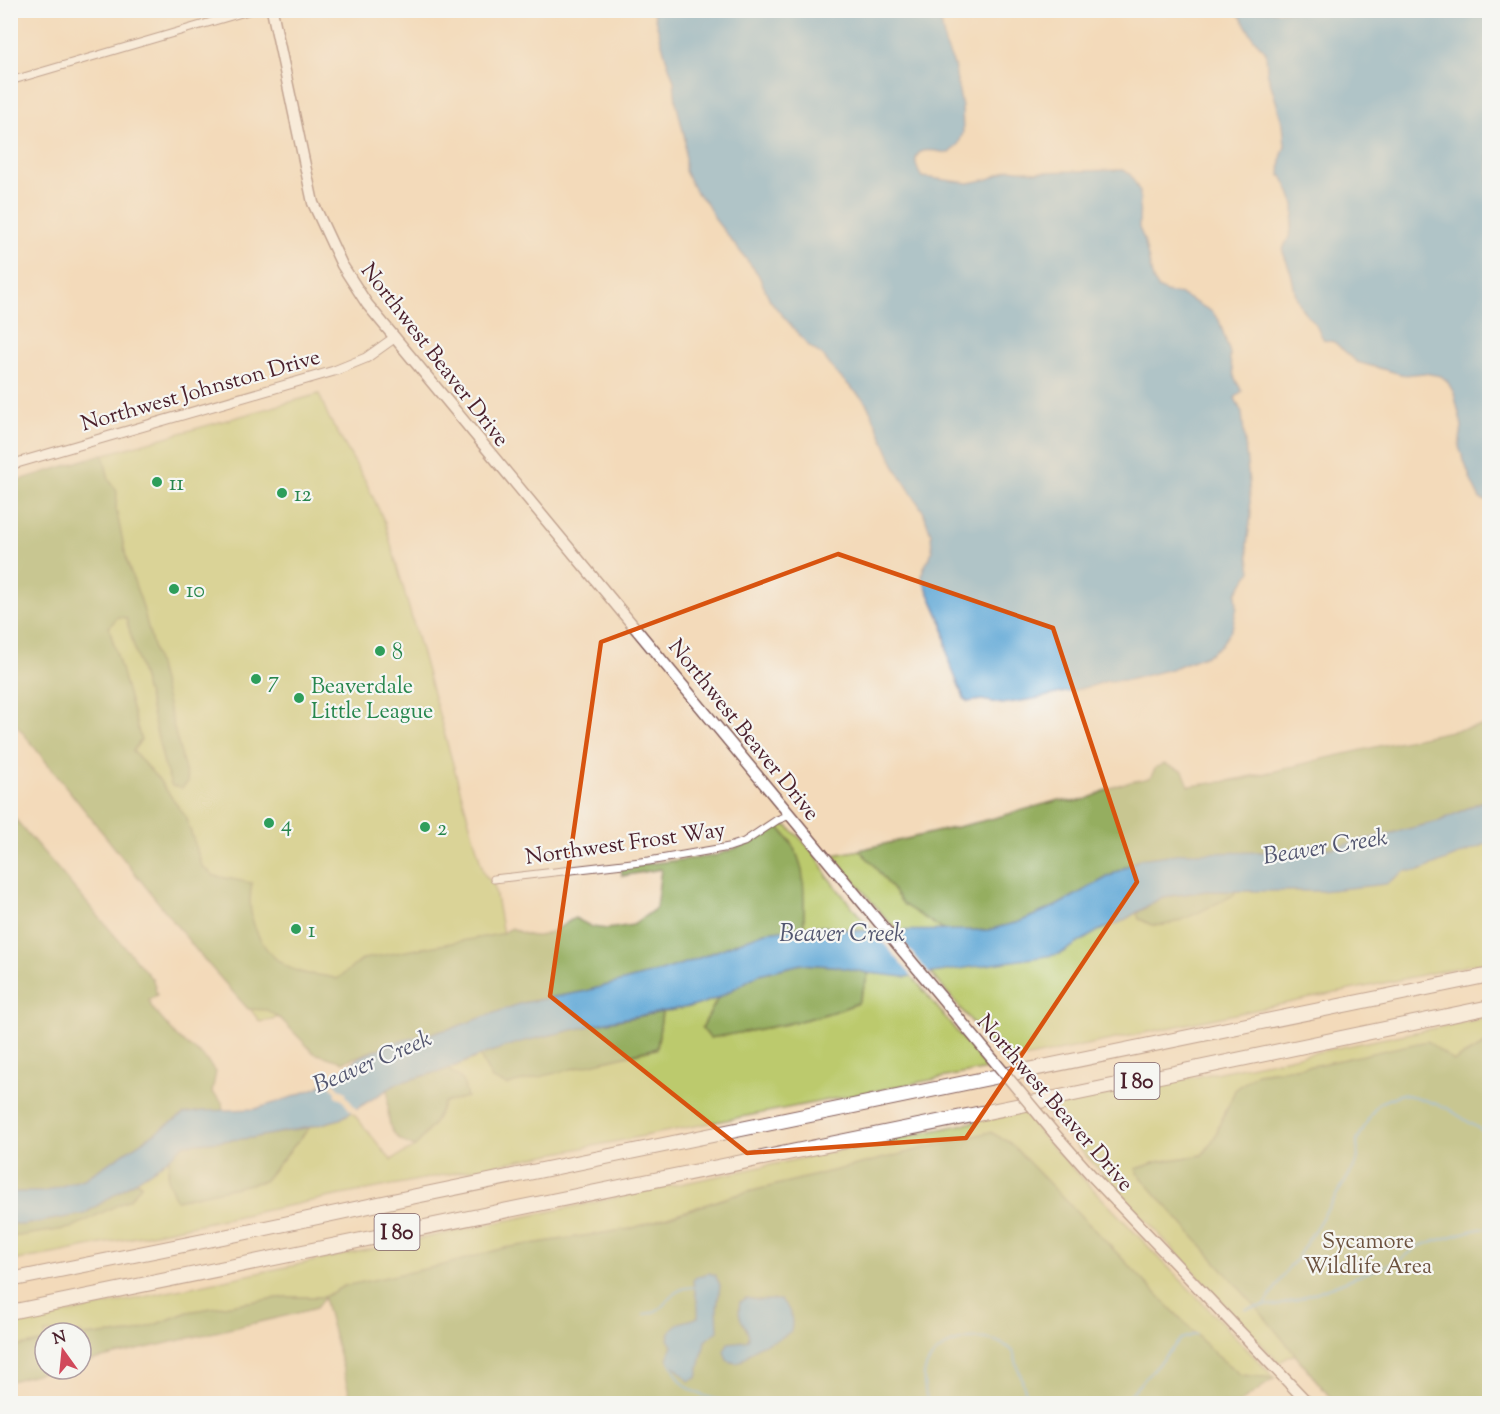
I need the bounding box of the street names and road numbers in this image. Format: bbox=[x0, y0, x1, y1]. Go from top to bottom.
street label: Northwest Beaver Drive bbox=[352, 257, 516, 455]
street label: Northwest Johnston Drive bbox=[77, 342, 324, 441]
street label: Northwest Beaver Drive bbox=[659, 633, 826, 829]
street label: Northwest Frost Way bbox=[523, 815, 728, 875]
street label: Northwest Beaver Drive bbox=[968, 1008, 1140, 1200]
road number: I 80 bbox=[1114, 1063, 1160, 1099]
road number: I 80 bbox=[374, 1214, 420, 1250]

